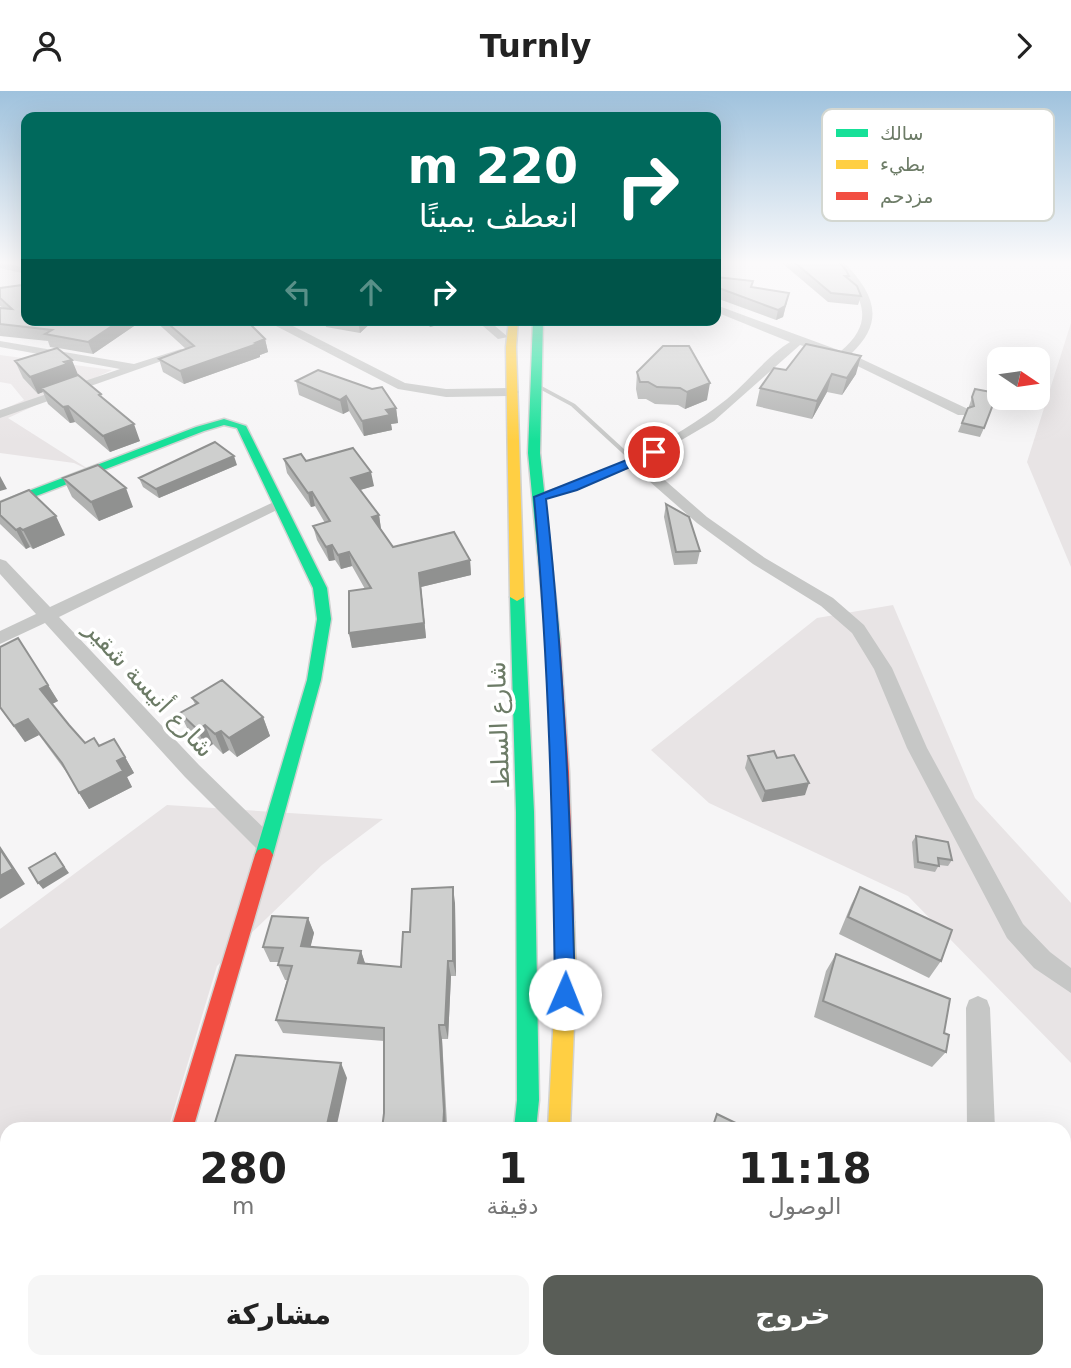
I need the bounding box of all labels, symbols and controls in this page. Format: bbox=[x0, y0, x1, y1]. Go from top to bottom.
icon: person bbox=[28, 27, 66, 65]
text: Turnly bbox=[480, 27, 591, 65]
icon: forward bbox=[1005, 27, 1043, 65]
legend bbox=[822, 109, 1054, 221]
text: سالك bbox=[880, 122, 924, 144]
text: 220 m bbox=[408, 138, 578, 195]
icon: right bbox=[602, 140, 693, 231]
text: بطيء bbox=[880, 153, 926, 176]
text: مزدحم bbox=[880, 185, 934, 208]
text: انعطف يمينًا bbox=[419, 197, 578, 235]
icon: left bbox=[279, 273, 317, 311]
icon: ahead bbox=[352, 273, 390, 311]
icon: right bbox=[425, 273, 463, 311]
north arrow bbox=[987, 347, 1050, 409]
map controls bbox=[987, 347, 1050, 410]
pin bbox=[624, 422, 684, 482]
icon: arrive bbox=[635, 433, 673, 471]
street label: شارع أنيسة شقير bbox=[78, 613, 221, 763]
street label: شارع السلط bbox=[483, 661, 515, 789]
position arrow bbox=[528, 957, 602, 1031]
text: 280 bbox=[199, 1144, 287, 1193]
text: 1 bbox=[498, 1144, 527, 1193]
text: 11:18 bbox=[738, 1144, 872, 1193]
text: m bbox=[232, 1193, 254, 1219]
text: دقيقة bbox=[486, 1193, 539, 1219]
text: الوصول bbox=[768, 1193, 841, 1219]
button: مشاركة bbox=[28, 1275, 529, 1355]
button: خروج bbox=[543, 1275, 1043, 1355]

